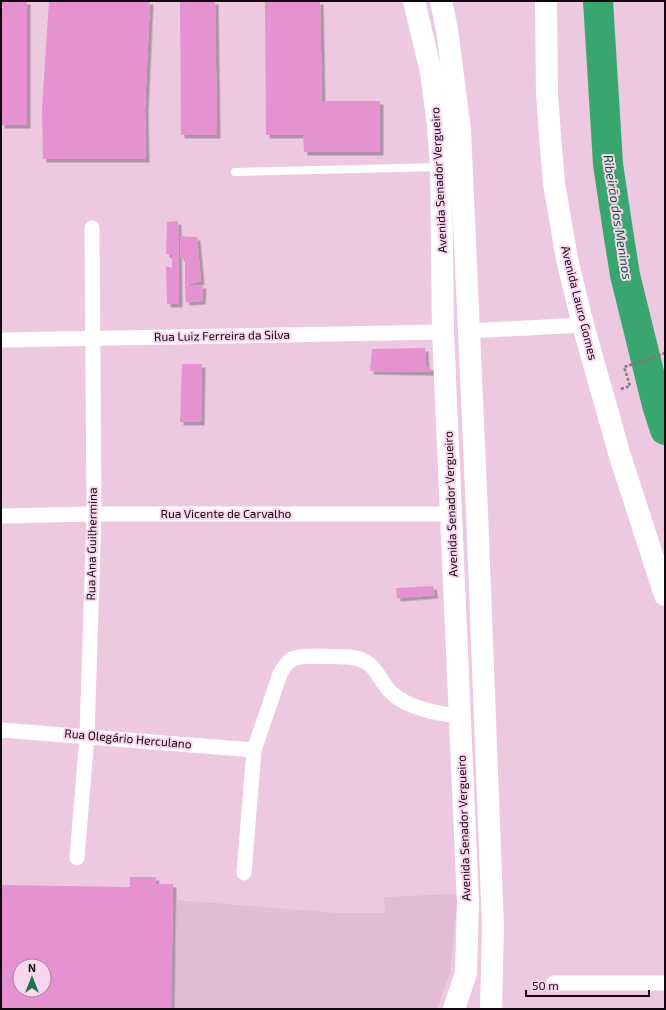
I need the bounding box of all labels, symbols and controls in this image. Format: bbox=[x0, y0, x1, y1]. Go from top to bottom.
street label: Avenida Senador Vergueiro bbox=[427, 107, 449, 253]
water label: Ribeirão dos Meninos bbox=[600, 153, 636, 281]
street label: Avenida Lauro Gomes bbox=[559, 244, 601, 361]
street label: Rua Luiz Ferreira da Silva bbox=[154, 327, 290, 343]
street label: Avenida Senador Vergueiro bbox=[440, 431, 460, 577]
street label: Rua Ana Guilhermina bbox=[83, 487, 99, 601]
street label: Rua Vicente de Carvalho bbox=[161, 506, 292, 520]
street label: Rua Olegário Herculano bbox=[64, 725, 193, 751]
street label: Avenida Senador Vergueiro bbox=[453, 755, 473, 901]
north arrow bbox=[12, 958, 52, 998]
text: N bbox=[28, 961, 36, 974]
scale bar bbox=[526, 972, 649, 998]
text: 50 m bbox=[532, 978, 559, 992]

